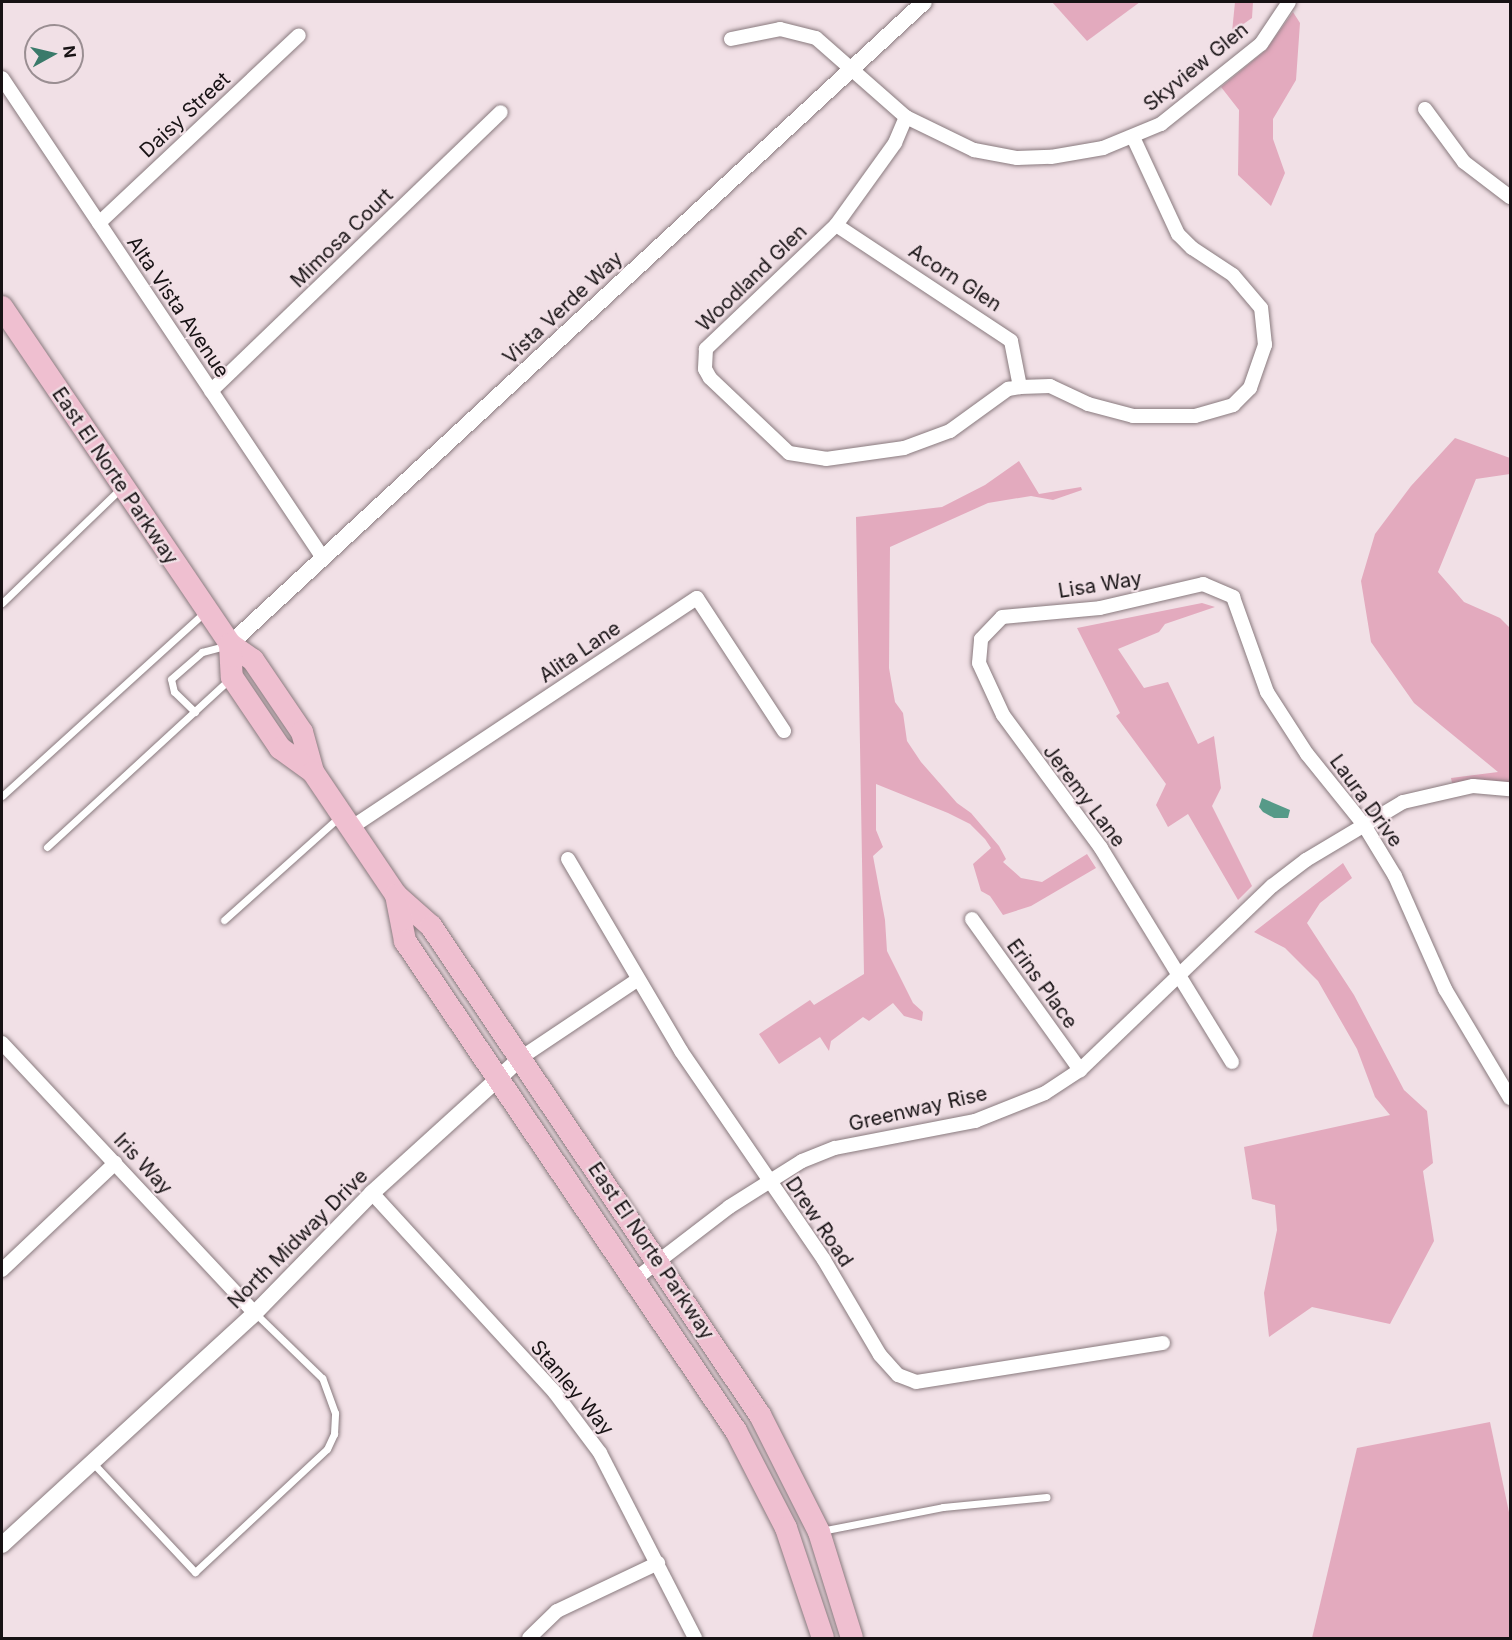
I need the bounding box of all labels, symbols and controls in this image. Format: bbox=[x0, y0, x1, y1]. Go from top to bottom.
street label: Skyview Glen bbox=[1139, 18, 1253, 116]
north arrow bbox=[24, 24, 84, 84]
text: N bbox=[59, 44, 81, 59]
street label: Daisy Street bbox=[135, 67, 235, 163]
street label: Mimosa Court bbox=[286, 183, 398, 293]
street label: Woodland Glen bbox=[692, 219, 812, 337]
street label: Alta Vista Avenue bbox=[122, 232, 234, 382]
street label: Acorn Glen bbox=[904, 239, 1006, 317]
street label: Vista Verde Way bbox=[498, 246, 628, 370]
street label: East El Norte Parkway bbox=[47, 383, 183, 569]
street label: Lisa Way bbox=[1056, 567, 1144, 603]
street label: Alita Lane bbox=[535, 616, 625, 688]
street label: Jeremy Lane bbox=[1038, 740, 1130, 852]
street label: Laura Drive bbox=[1324, 750, 1408, 852]
street label: Erins Place bbox=[1002, 935, 1082, 1033]
street label: Greenway Rise bbox=[846, 1081, 990, 1137]
street label: Iris Way bbox=[109, 1128, 177, 1200]
street label: East El Norte Parkway bbox=[583, 1158, 719, 1344]
street label: North Midway Drive bbox=[223, 1164, 373, 1314]
street label: Drew Road bbox=[780, 1173, 858, 1271]
street label: Stanley Way bbox=[525, 1336, 619, 1440]

